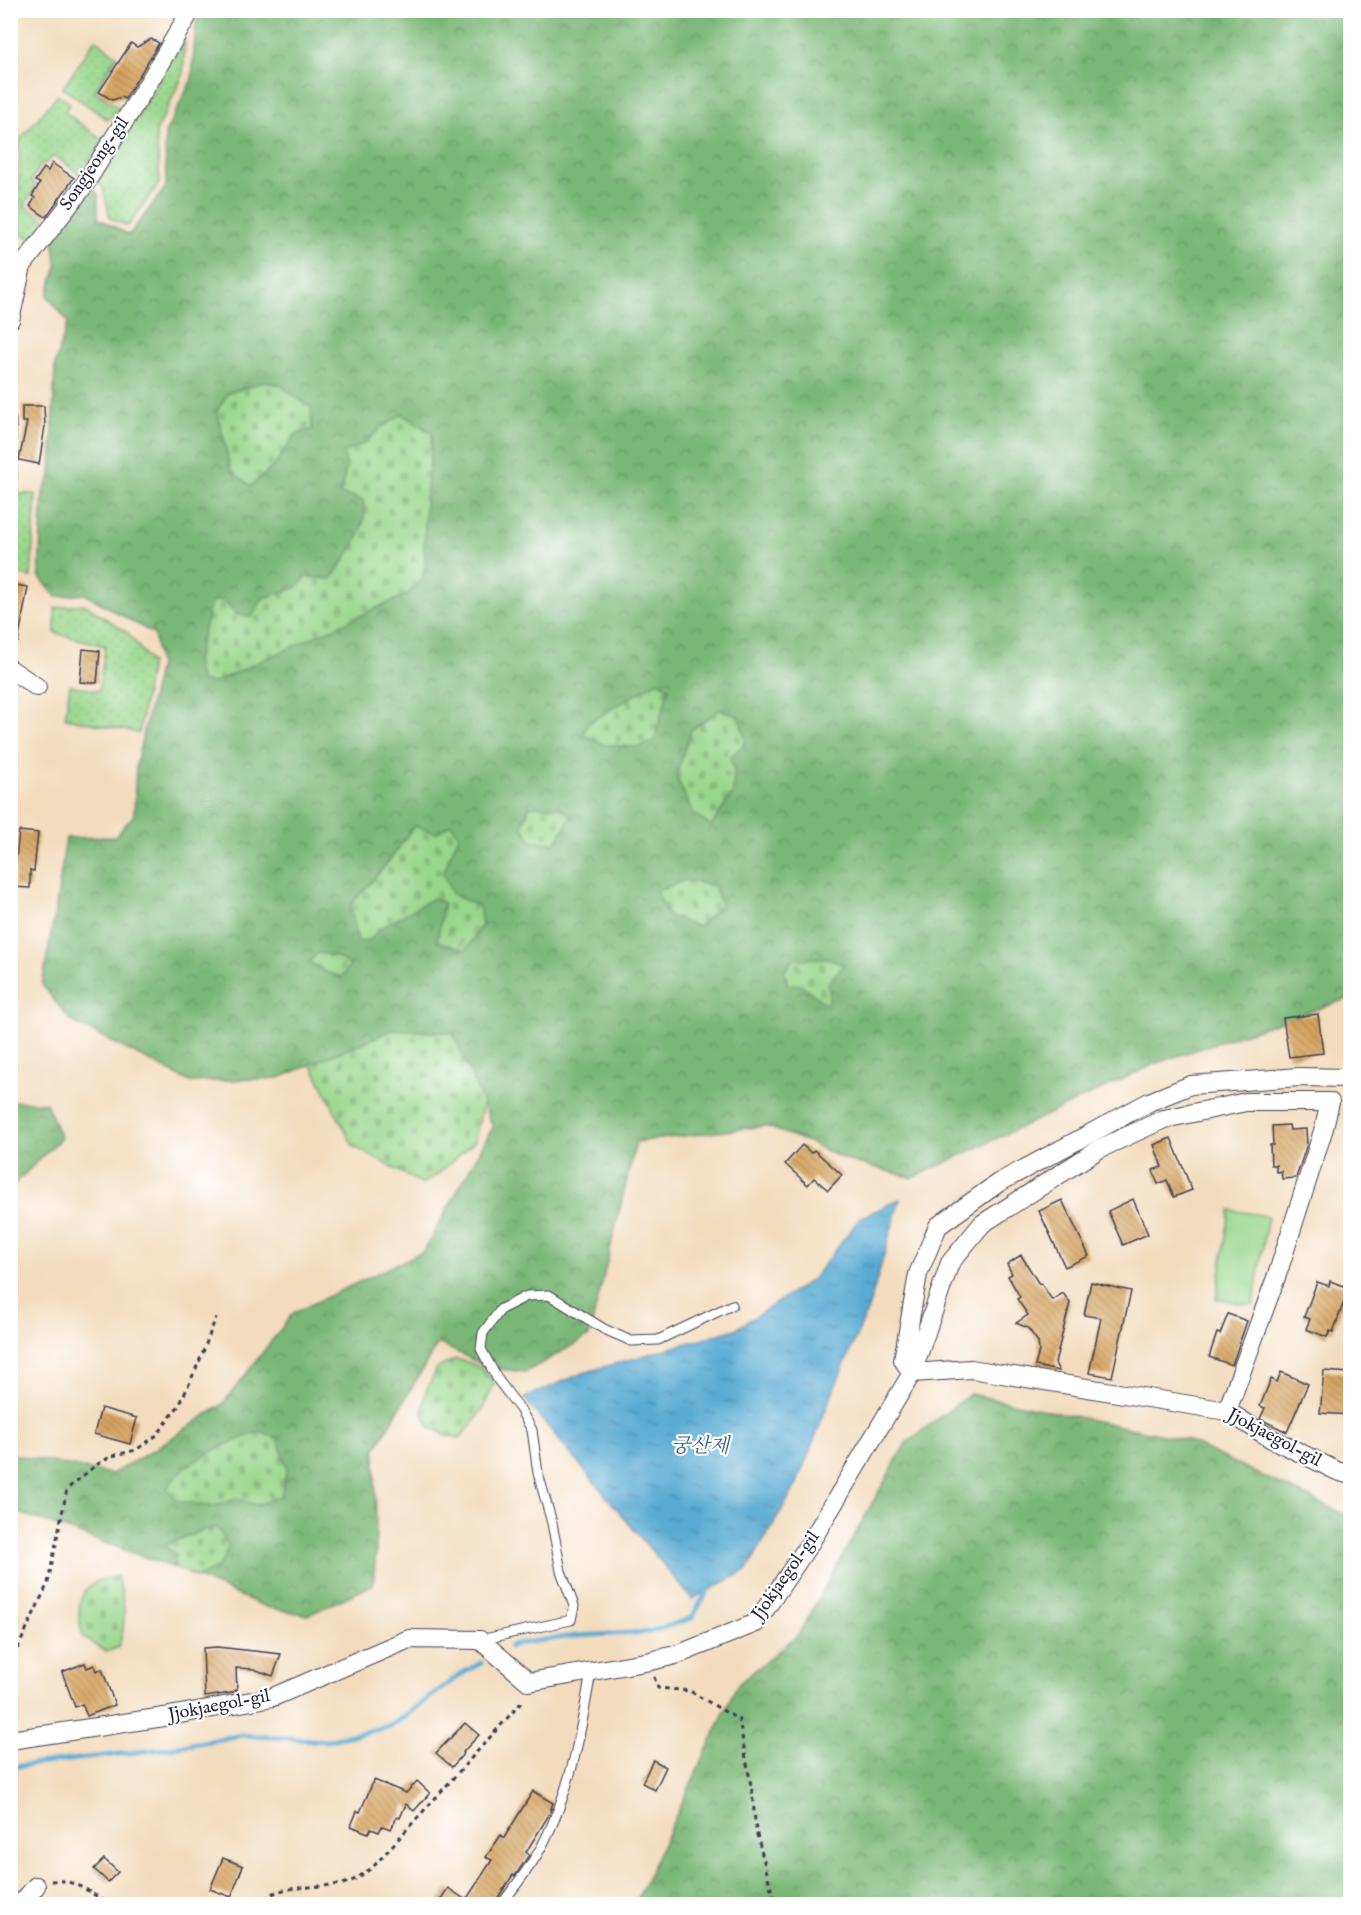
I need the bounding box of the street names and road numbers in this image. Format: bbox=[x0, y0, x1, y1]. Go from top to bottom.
street label: Songjeong-gil bbox=[55, 113, 135, 215]
street label: Jjokjaegol-gil bbox=[1221, 1403, 1325, 1472]
street label: Jjokjaegol-gil bbox=[746, 1527, 825, 1627]
street label: Jjokjaegol-gil bbox=[164, 1685, 272, 1728]

